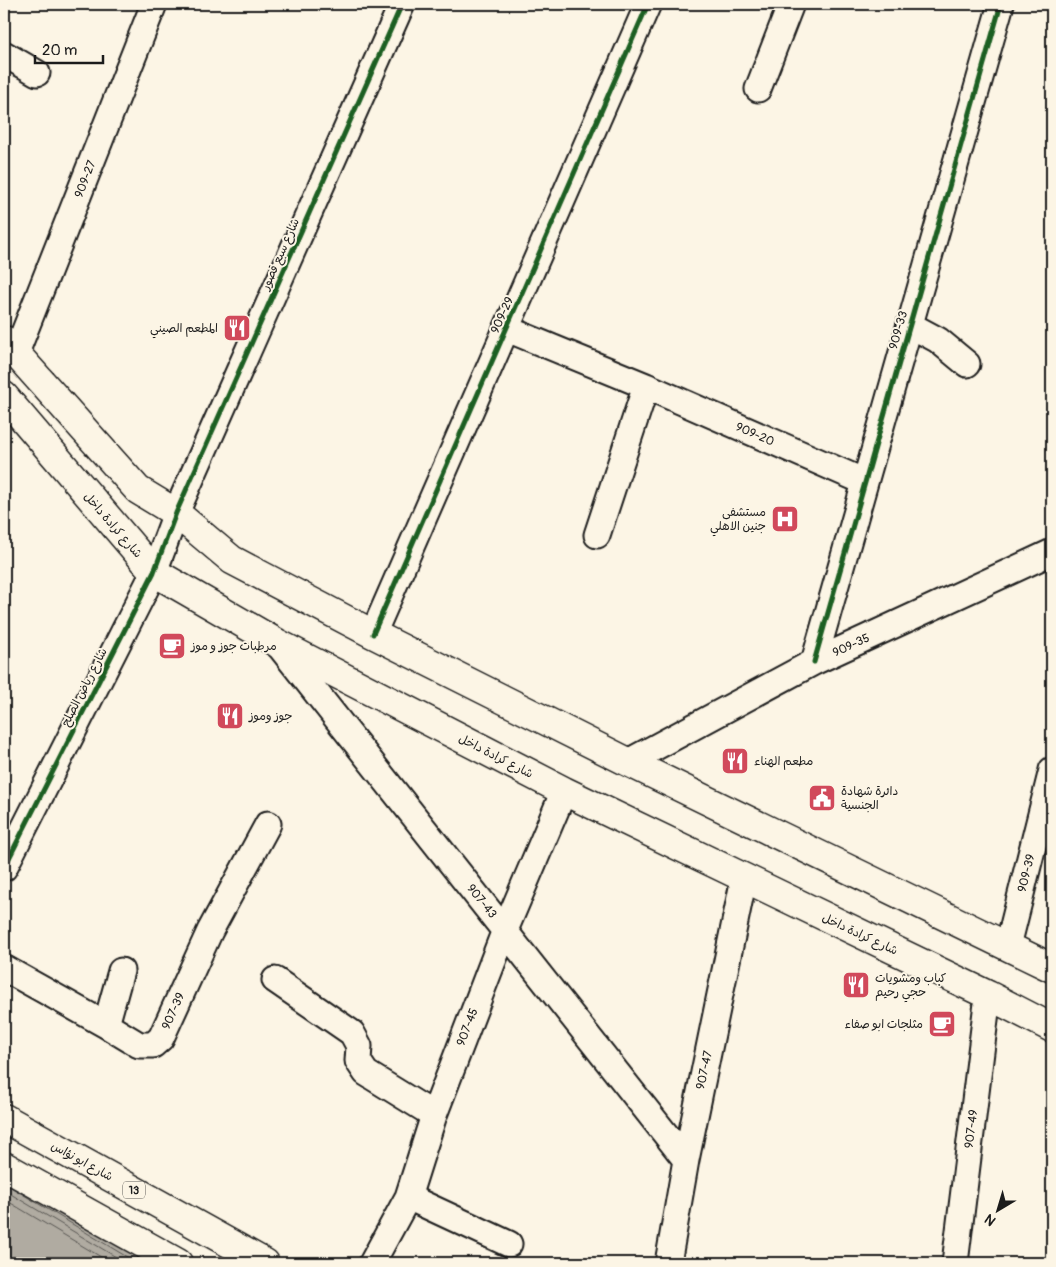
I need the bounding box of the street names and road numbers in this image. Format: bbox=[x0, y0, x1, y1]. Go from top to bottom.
street label: 909-27 bbox=[72, 158, 100, 200]
street label: شارع سبع قصور bbox=[258, 216, 304, 294]
street label: 909-29 bbox=[488, 295, 517, 336]
street label: 909-33 bbox=[886, 309, 911, 351]
street label: 909-20 bbox=[733, 419, 776, 450]
street label: شارع كرادة داخل bbox=[79, 490, 145, 562]
street label: 909-35 bbox=[830, 630, 872, 660]
street label: شارع رياض الصلح bbox=[58, 645, 112, 730]
street label: شارع كرادة داخل bbox=[455, 731, 536, 783]
street label: 909-39 bbox=[1015, 853, 1038, 894]
street label: 907-43 bbox=[463, 881, 500, 922]
street label: شارع كرادة داخل bbox=[819, 910, 900, 959]
street label: 907-39 bbox=[159, 990, 188, 1032]
street label: 907-45 bbox=[453, 1006, 482, 1048]
street label: 907-47 bbox=[693, 1049, 716, 1091]
street label: 907-49 bbox=[962, 1109, 981, 1149]
street label: شارع ابو نؤاس bbox=[48, 1138, 115, 1185]
road number: 13 bbox=[123, 1182, 145, 1198]

